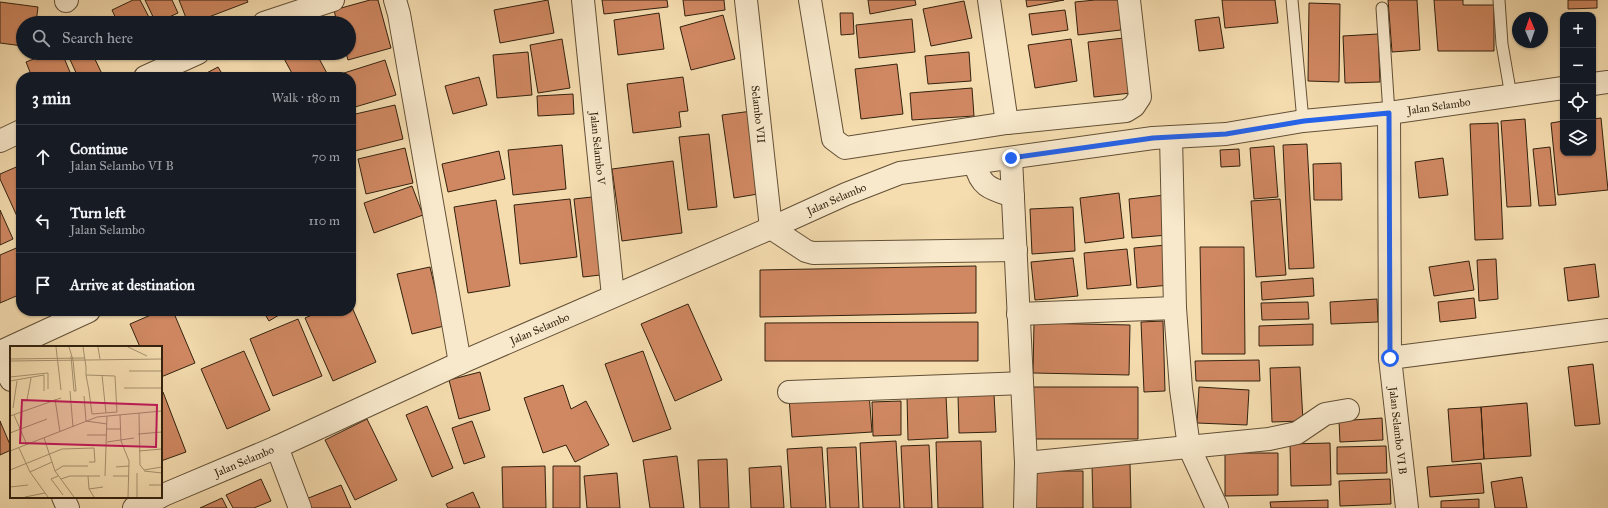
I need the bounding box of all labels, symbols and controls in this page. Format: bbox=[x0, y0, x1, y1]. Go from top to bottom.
north arrow bbox=[1512, 12, 1548, 48]
map controls bbox=[1560, 12, 1596, 156]
button: + bbox=[1560, 12, 1596, 48]
search box bbox=[16, 16, 356, 60]
icon: search bbox=[30, 27, 52, 49]
text: Search here bbox=[62, 29, 133, 47]
button: − bbox=[1560, 48, 1596, 84]
button: locate bbox=[1560, 84, 1596, 120]
street label: Selambo VII bbox=[748, 85, 768, 144]
text: 3 min bbox=[32, 88, 71, 109]
text: Walk · 180 m bbox=[271, 90, 340, 106]
street label: Jalan Selambo bbox=[1406, 95, 1472, 118]
street label: Jalan Selambo V bbox=[586, 110, 608, 187]
button: layers bbox=[1560, 120, 1596, 156]
text: Continue bbox=[70, 140, 128, 158]
icon: ahead bbox=[32, 146, 54, 168]
text: 70 m bbox=[312, 149, 340, 165]
route end bbox=[1002, 149, 1020, 167]
text: Jalan Selambo VI B bbox=[70, 158, 174, 174]
street label: Jalan Selambo bbox=[804, 181, 869, 219]
text: Turn left bbox=[70, 204, 126, 222]
icon: left bbox=[32, 210, 54, 232]
text: 110 m bbox=[308, 213, 340, 229]
text: Jalan Selambo bbox=[70, 222, 145, 238]
icon: arrive bbox=[32, 274, 54, 296]
text: Arrive at destination bbox=[70, 276, 195, 294]
street label: Jalan Selambo bbox=[507, 310, 572, 349]
inset map bbox=[10, 346, 162, 498]
route start bbox=[1381, 349, 1399, 367]
street label: Jalan Selambo VI B bbox=[1385, 385, 1409, 475]
street label: Jalan Selambo bbox=[211, 443, 276, 481]

